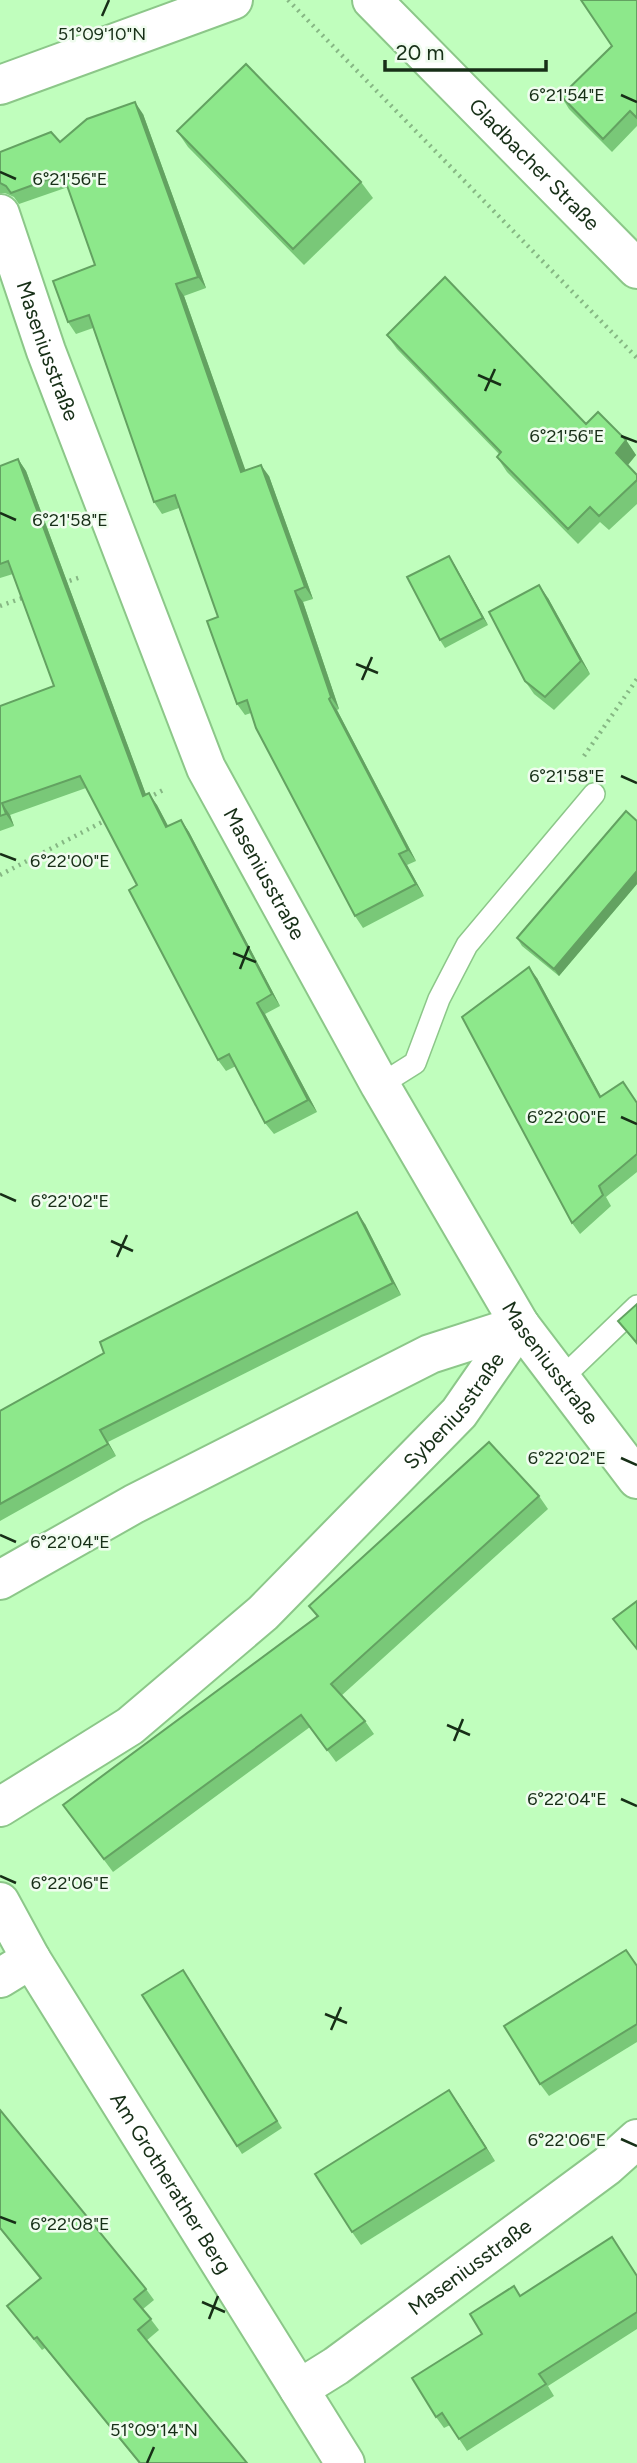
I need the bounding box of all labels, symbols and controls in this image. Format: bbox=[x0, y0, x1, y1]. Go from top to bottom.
text: 51°09'10"N bbox=[58, 23, 146, 45]
scale bar bbox=[385, 28, 546, 72]
text: 20 m bbox=[396, 40, 444, 65]
text: 6°21'54"E bbox=[529, 84, 605, 106]
street label: Gladbacher Straße bbox=[464, 93, 605, 236]
text: 6°21'56"E bbox=[33, 168, 107, 190]
street label: Maseniusstraße bbox=[11, 278, 85, 424]
text: 6°21'56"E bbox=[530, 425, 604, 447]
text: 6°21'58"E bbox=[32, 509, 108, 531]
text: 6°21'58"E bbox=[529, 765, 605, 787]
street label: Maseniusstraße bbox=[218, 803, 311, 944]
text: 6°22'00"E bbox=[30, 850, 110, 872]
text: 6°22'00"E bbox=[527, 1106, 607, 1128]
text: 6°22'02"E bbox=[31, 1190, 109, 1212]
street label: Maseniusstraße bbox=[497, 1297, 604, 1429]
street label: Sybeniusstraße bbox=[398, 1348, 509, 1474]
text: 6°22'02"E bbox=[528, 1447, 606, 1469]
text: 6°22'04"E bbox=[30, 1531, 110, 1553]
text: 6°22'04"E bbox=[527, 1788, 607, 1810]
text: 6°22'06"E bbox=[31, 1872, 109, 1894]
street label: Am Grotherather Berg bbox=[105, 2088, 237, 2278]
text: 6°22'06"E bbox=[528, 2129, 606, 2151]
text: 6°22'08"E bbox=[30, 2213, 110, 2235]
street label: Maseniusstraße bbox=[403, 2213, 536, 2320]
text: 51°09'14"N bbox=[110, 2419, 198, 2441]

